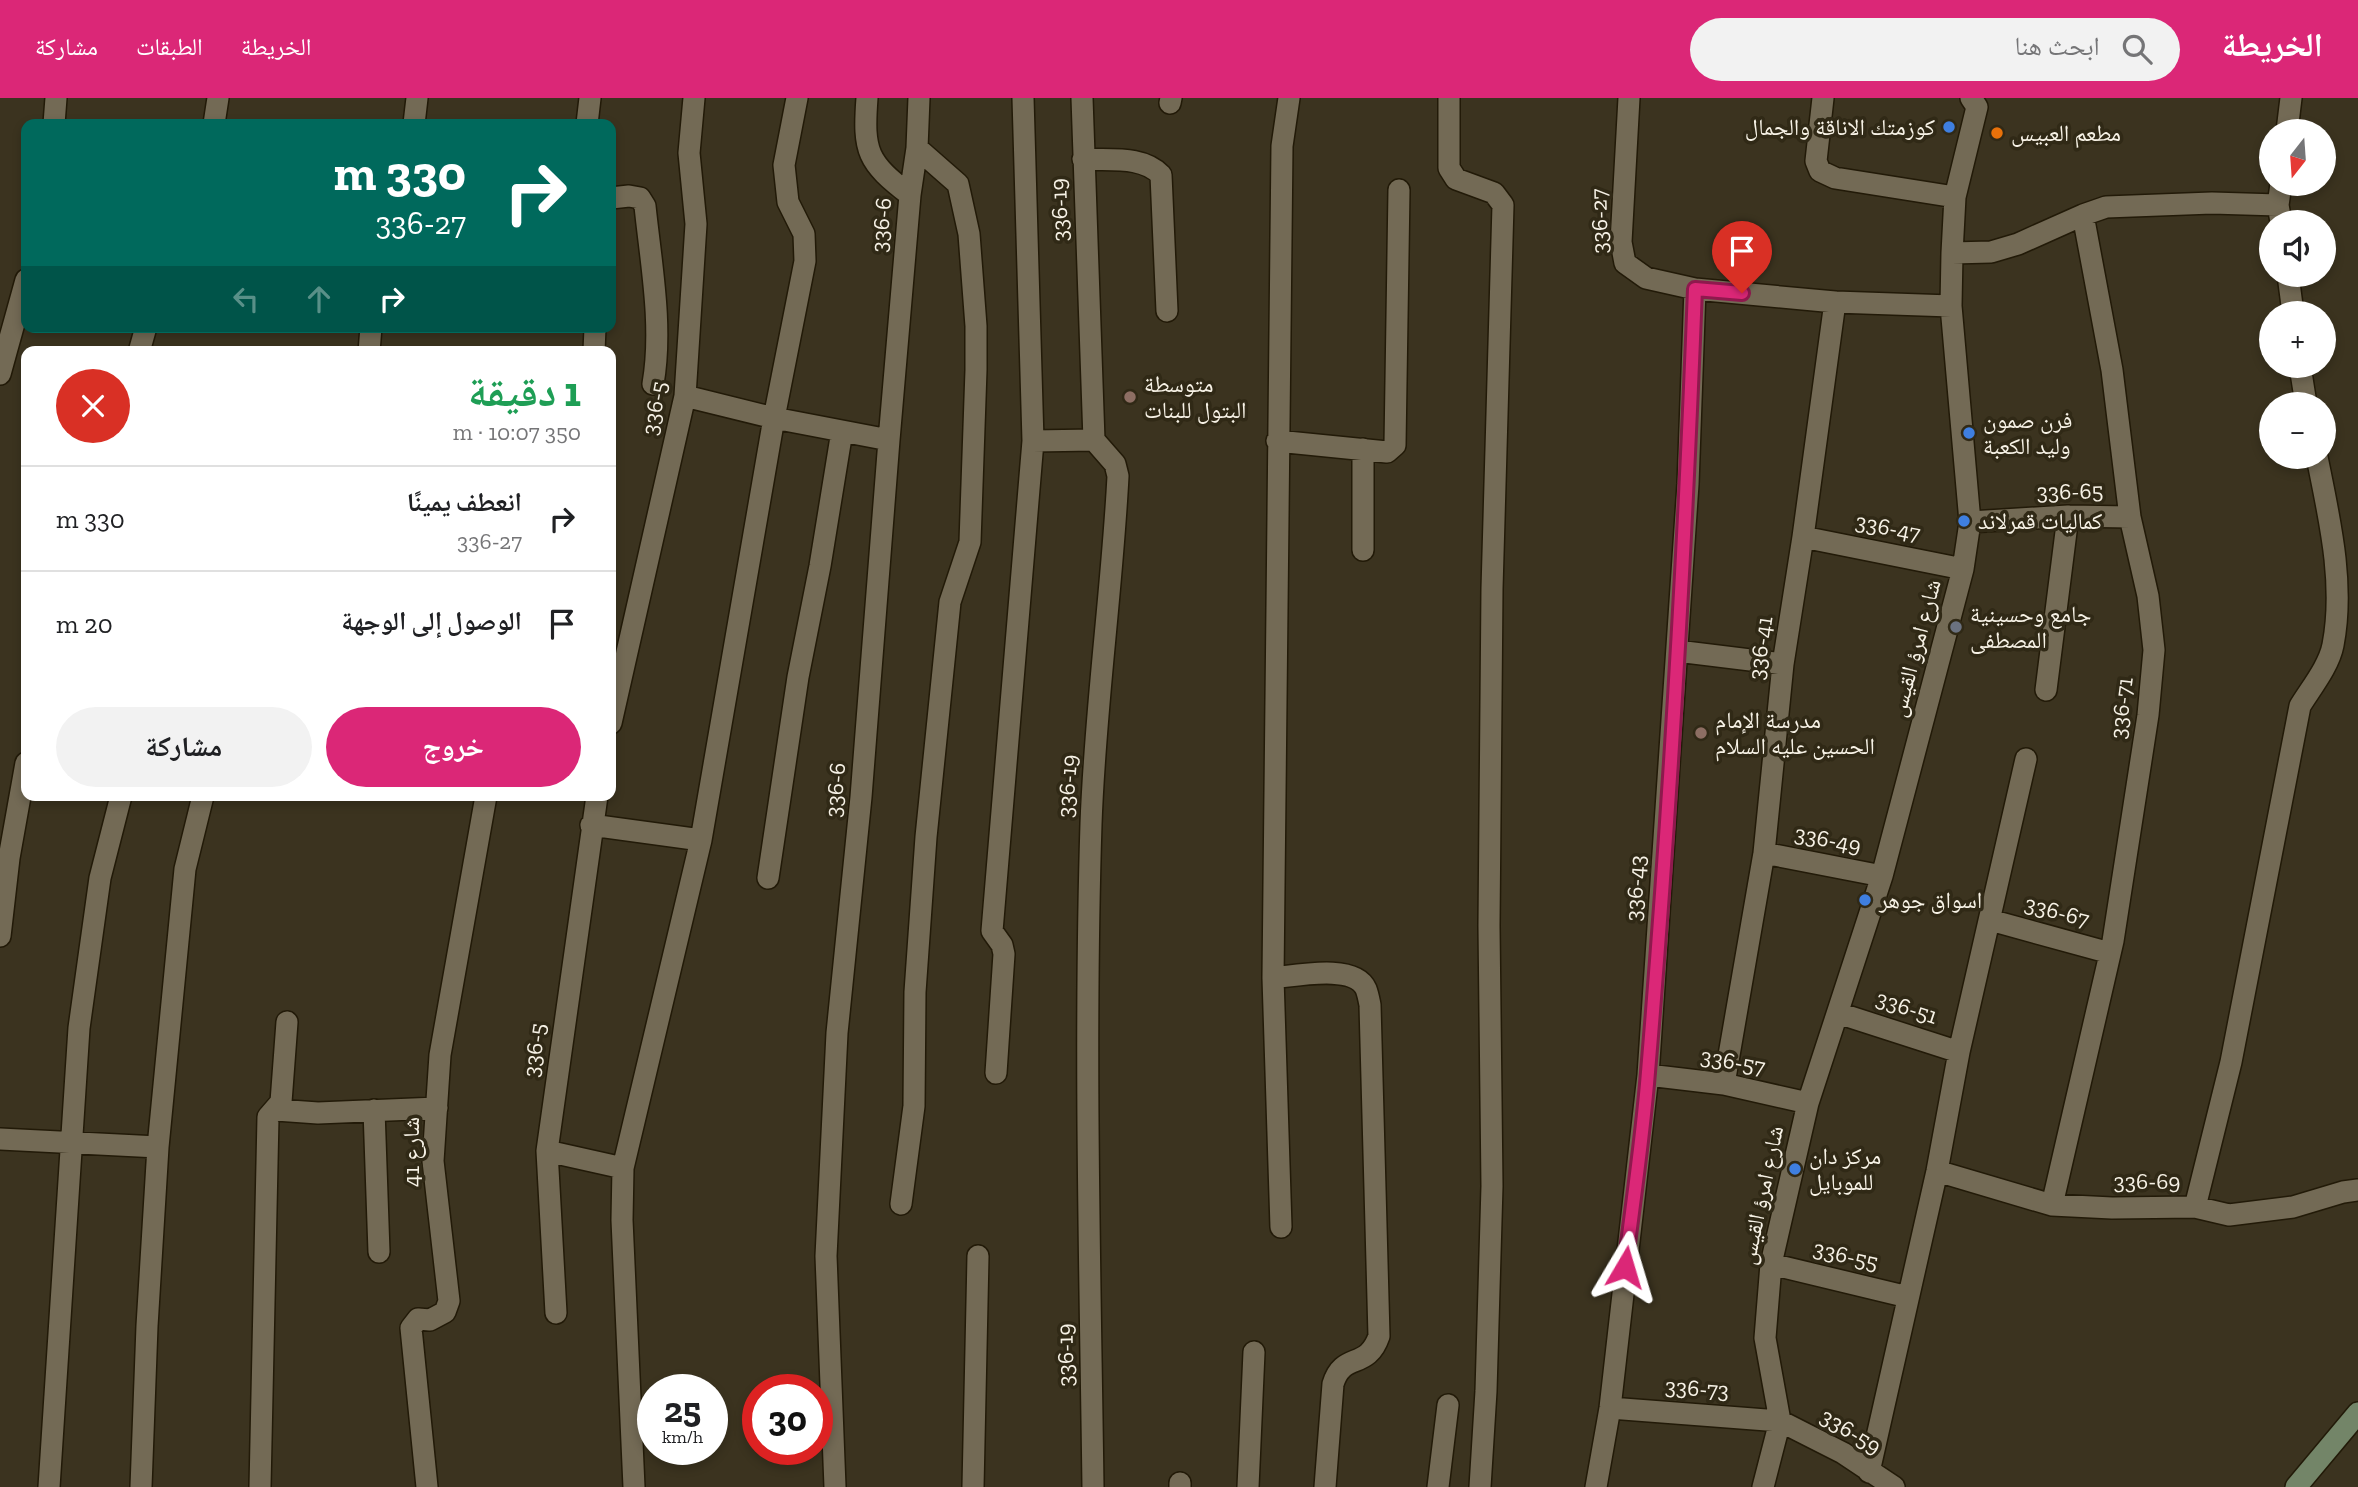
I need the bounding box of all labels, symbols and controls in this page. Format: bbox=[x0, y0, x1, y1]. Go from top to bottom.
search box bbox=[1690, 18, 2180, 81]
text: الخريطة bbox=[2222, 25, 2323, 64]
text: ابحث هنا bbox=[2015, 30, 2100, 62]
icon: search bbox=[2118, 30, 2156, 68]
text: مشاركة bbox=[35, 32, 98, 61]
text: الطبقات bbox=[136, 32, 203, 61]
text: الخريطة bbox=[241, 32, 311, 61]
place label: كوزمتك الاناقة والجمال bbox=[1745, 113, 1935, 141]
marker: كوزمتك الاناقة والجمال bbox=[1941, 119, 1957, 135]
place label: مطعم العبيس bbox=[2011, 119, 2121, 149]
north arrow bbox=[2259, 119, 2336, 196]
map controls bbox=[2259, 119, 2336, 469]
marker: مطعم العبيس bbox=[1989, 125, 2005, 141]
text: 330 m bbox=[333, 144, 466, 203]
icon: right bbox=[490, 147, 581, 238]
street label: 336-19 bbox=[1044, 178, 1074, 242]
street label: 336-27 bbox=[1584, 188, 1614, 254]
street label: 336-6 bbox=[865, 196, 897, 254]
text: 336-27 bbox=[375, 204, 466, 242]
button: sound bbox=[2259, 210, 2336, 287]
pin bbox=[1712, 221, 1772, 293]
icon: arrive bbox=[1723, 232, 1761, 270]
icon: left bbox=[227, 280, 265, 318]
icon: ahead bbox=[300, 280, 338, 318]
icon: right bbox=[373, 280, 411, 318]
button: + bbox=[2259, 301, 2336, 378]
text: 1 دقيقة bbox=[468, 366, 581, 417]
button: close bbox=[56, 369, 130, 443]
place label: متوسطة البتول للبنات bbox=[1144, 370, 1247, 424]
street label: 336-5 bbox=[635, 379, 673, 437]
marker: متوسطة البتول للبنات bbox=[1122, 389, 1138, 405]
button: − bbox=[2259, 392, 2336, 469]
place label: فرن صمون وليد الكعبة bbox=[1983, 406, 2072, 460]
text: 350 m · 10:07 bbox=[453, 418, 581, 446]
marker: فرن صمون وليد الكعبة bbox=[1961, 425, 1977, 441]
street label: 336-65 bbox=[2036, 476, 2104, 506]
text: انعطف يمينًا bbox=[407, 486, 522, 518]
icon: right bbox=[543, 500, 581, 538]
text: 330 m bbox=[56, 503, 125, 535]
street label: 336-47 bbox=[1853, 507, 1923, 547]
place label: كماليات قمرلاند bbox=[1978, 507, 2103, 535]
marker: كماليات قمرلاند bbox=[1956, 513, 1972, 529]
text: 336-27 bbox=[457, 527, 522, 555]
street label: شارع امرؤ القيس bbox=[1883, 576, 1948, 720]
place label: جامع وحسينية المصطفى bbox=[1970, 600, 2091, 654]
text: الوصول إلى الوجهة bbox=[341, 605, 522, 637]
icon: arrive bbox=[543, 605, 581, 643]
text: 20 m bbox=[56, 608, 113, 640]
street label: 336-41 bbox=[1742, 614, 1778, 682]
marker: جامع وحسينية المصطفى bbox=[1948, 619, 1964, 635]
street label: 336-71 bbox=[2103, 675, 2139, 740]
place label: مدرسة الإمام الحسين عليه السلام bbox=[1715, 706, 1875, 762]
button: مشاركة bbox=[56, 707, 312, 787]
button: خروج bbox=[326, 707, 581, 787]
marker: مدرسة الإمام الحسين عليه السلام bbox=[1693, 725, 1709, 741]
street label: 336-19 bbox=[1051, 753, 1083, 819]
street label: 336-6 bbox=[819, 761, 851, 819]
street label: 336-49 bbox=[1792, 819, 1864, 859]
street label: 336-43 bbox=[1619, 854, 1651, 922]
place label: اسواق جوهر bbox=[1878, 886, 1982, 914]
street label: 336-67 bbox=[2022, 889, 2093, 933]
marker: اسواق جوهر bbox=[1857, 892, 1873, 908]
street label: 336-51 bbox=[1873, 984, 1941, 1030]
street label: 336-5 bbox=[516, 1021, 552, 1079]
street label: 336-57 bbox=[1699, 1042, 1768, 1080]
street label: شارع 41 bbox=[397, 1117, 426, 1187]
street label: شارع امرؤ القيس bbox=[1733, 1123, 1790, 1267]
place label: مركز دان للموبايل bbox=[1809, 1142, 1881, 1196]
marker: مركز دان للموبايل bbox=[1787, 1161, 1803, 1177]
street label: 336-69 bbox=[2113, 1167, 2181, 1195]
position arrow bbox=[1588, 1230, 1662, 1304]
street label: 336-55 bbox=[1811, 1234, 1881, 1276]
street label: 336-19 bbox=[1050, 1323, 1080, 1387]
street label: 336-73 bbox=[1664, 1372, 1730, 1404]
speed limit sign: 30 bbox=[742, 1374, 833, 1465]
text: 25 bbox=[664, 1389, 701, 1431]
street label: 336-59 bbox=[1815, 1402, 1887, 1460]
text: km/h bbox=[662, 1426, 703, 1448]

